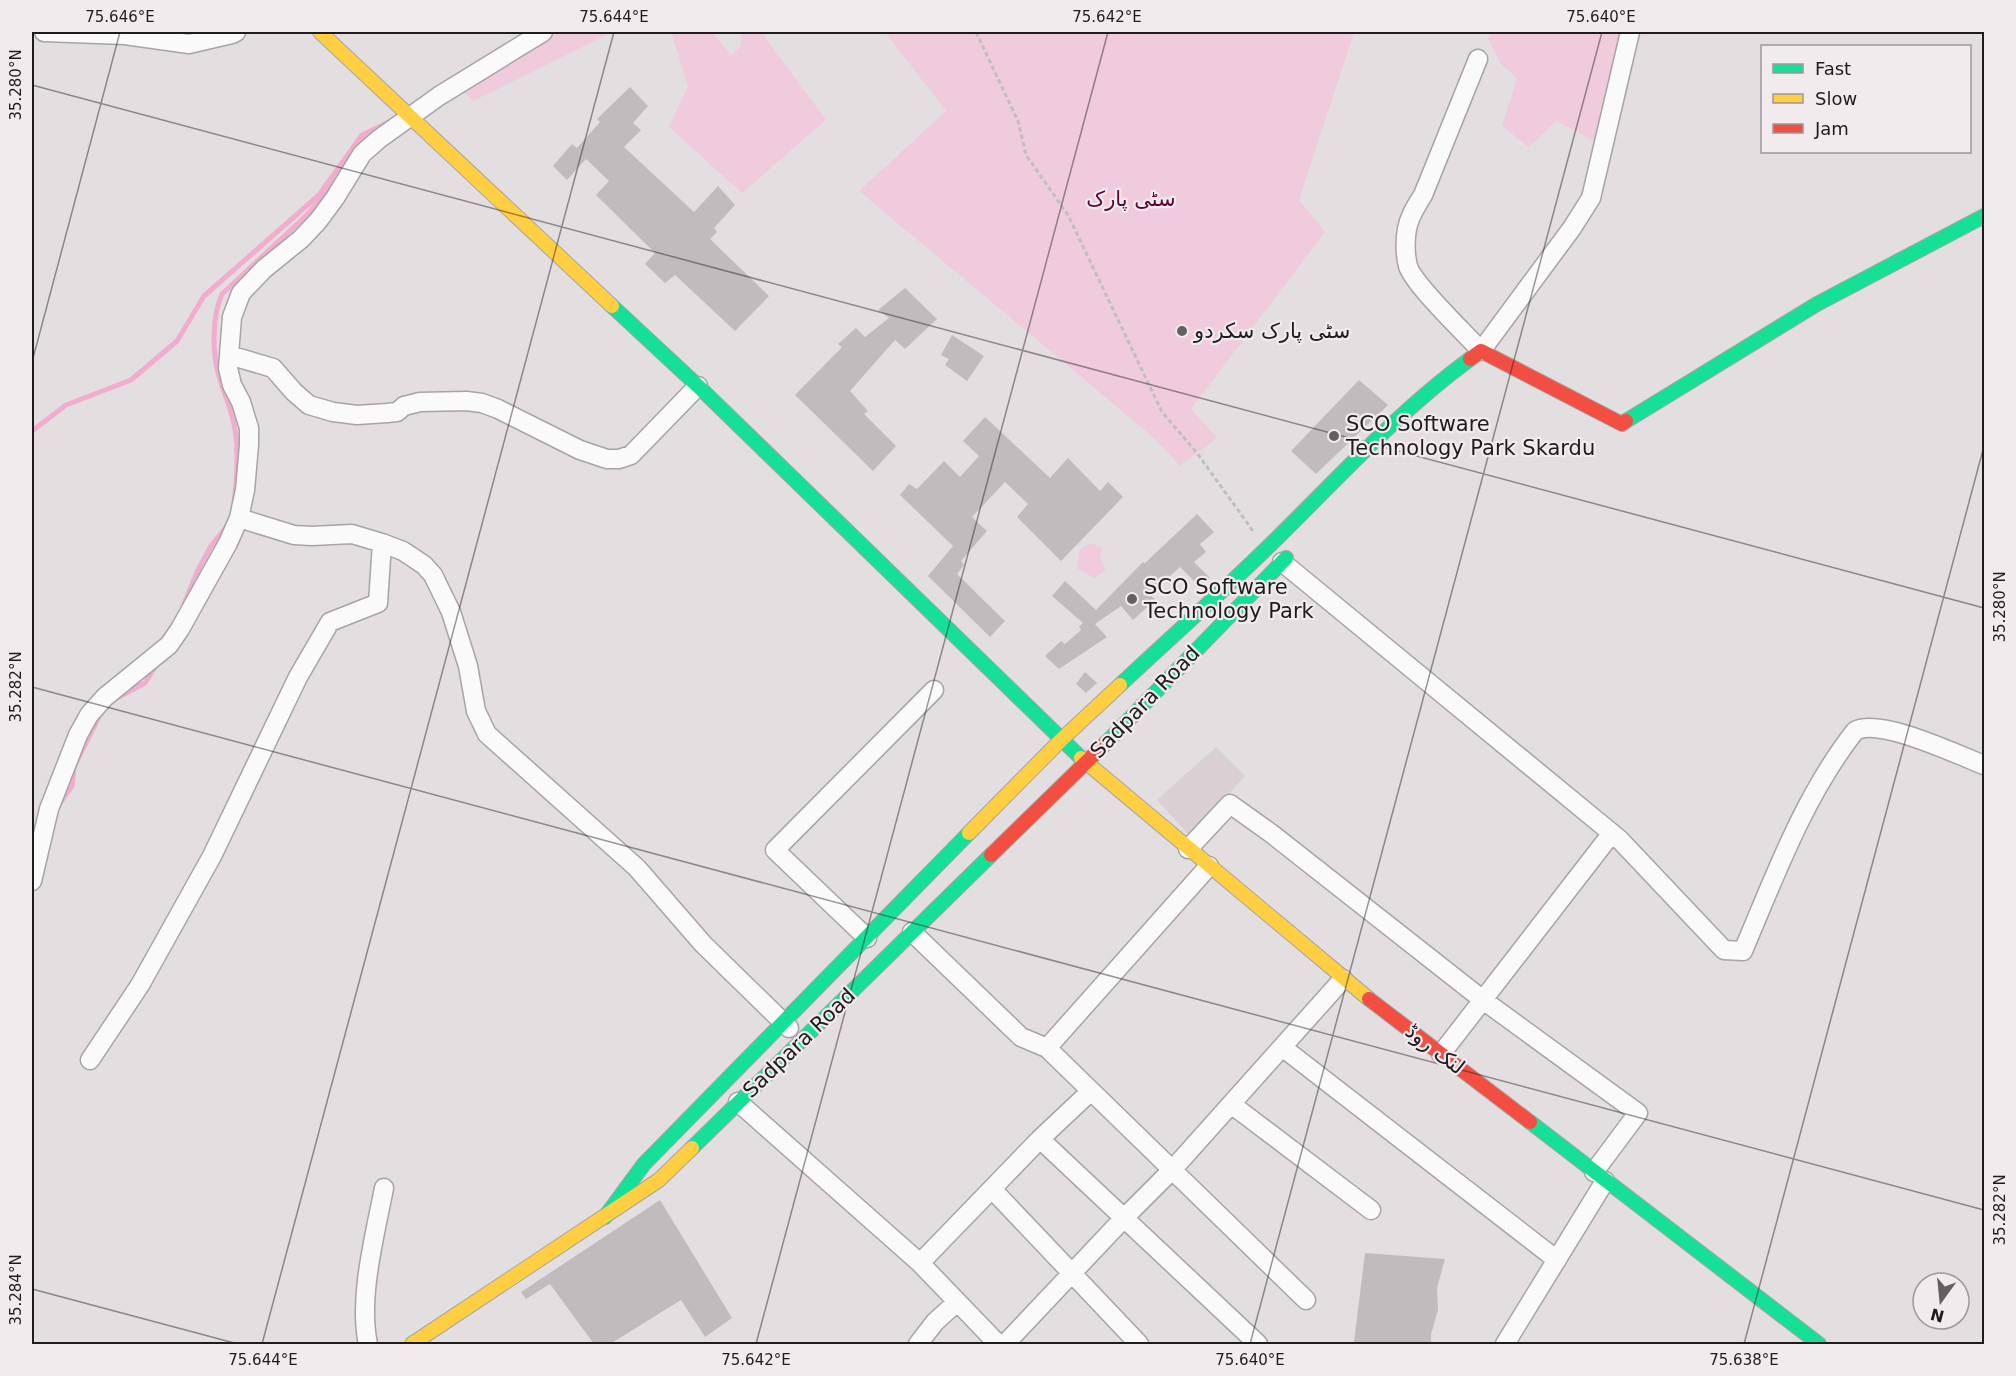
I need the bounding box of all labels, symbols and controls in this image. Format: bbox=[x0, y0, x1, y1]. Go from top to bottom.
text: 75.646°E bbox=[85, 8, 155, 26]
text: 75.644°E bbox=[579, 8, 649, 26]
text: 75.642°E bbox=[1072, 8, 1142, 26]
text: 75.640°E bbox=[1566, 8, 1636, 26]
legend bbox=[1761, 45, 1971, 153]
text: 35.280°N bbox=[7, 49, 25, 121]
text: Fast bbox=[1815, 58, 1851, 79]
text: Slow bbox=[1815, 88, 1857, 109]
text: Jam bbox=[1814, 118, 1849, 139]
park label: سٹی پارک bbox=[1086, 187, 1176, 211]
place label: سٹی پارک سکردو bbox=[1193, 319, 1350, 343]
marker: سٹی پارک سکردو bbox=[1175, 324, 1189, 338]
place label: SCO Software Technology Park Skardu bbox=[1345, 412, 1595, 460]
marker: SCO Software Technology Park Skardu bbox=[1327, 429, 1341, 443]
text: 35.280°N bbox=[1991, 571, 2009, 643]
place label: SCO Software Technology Park bbox=[1143, 575, 1315, 623]
marker: SCO Software Technology Park bbox=[1125, 592, 1139, 606]
street label: Sadpara Road bbox=[1085, 641, 1205, 763]
text: 35.282°N bbox=[7, 651, 25, 723]
street label: Sadpara Road bbox=[738, 983, 860, 1103]
street label: لنک روڈ bbox=[1401, 1019, 1469, 1079]
text: 35.282°N bbox=[1991, 1174, 2009, 1246]
text: 35.284°N bbox=[7, 1254, 25, 1326]
north arrow bbox=[1911, 1271, 1971, 1331]
text: N bbox=[1928, 1304, 1946, 1326]
text: 75.644°E bbox=[228, 1351, 298, 1369]
text: 75.642°E bbox=[721, 1351, 791, 1369]
text: 75.640°E bbox=[1215, 1351, 1285, 1369]
text: 75.638°E bbox=[1709, 1351, 1779, 1369]

